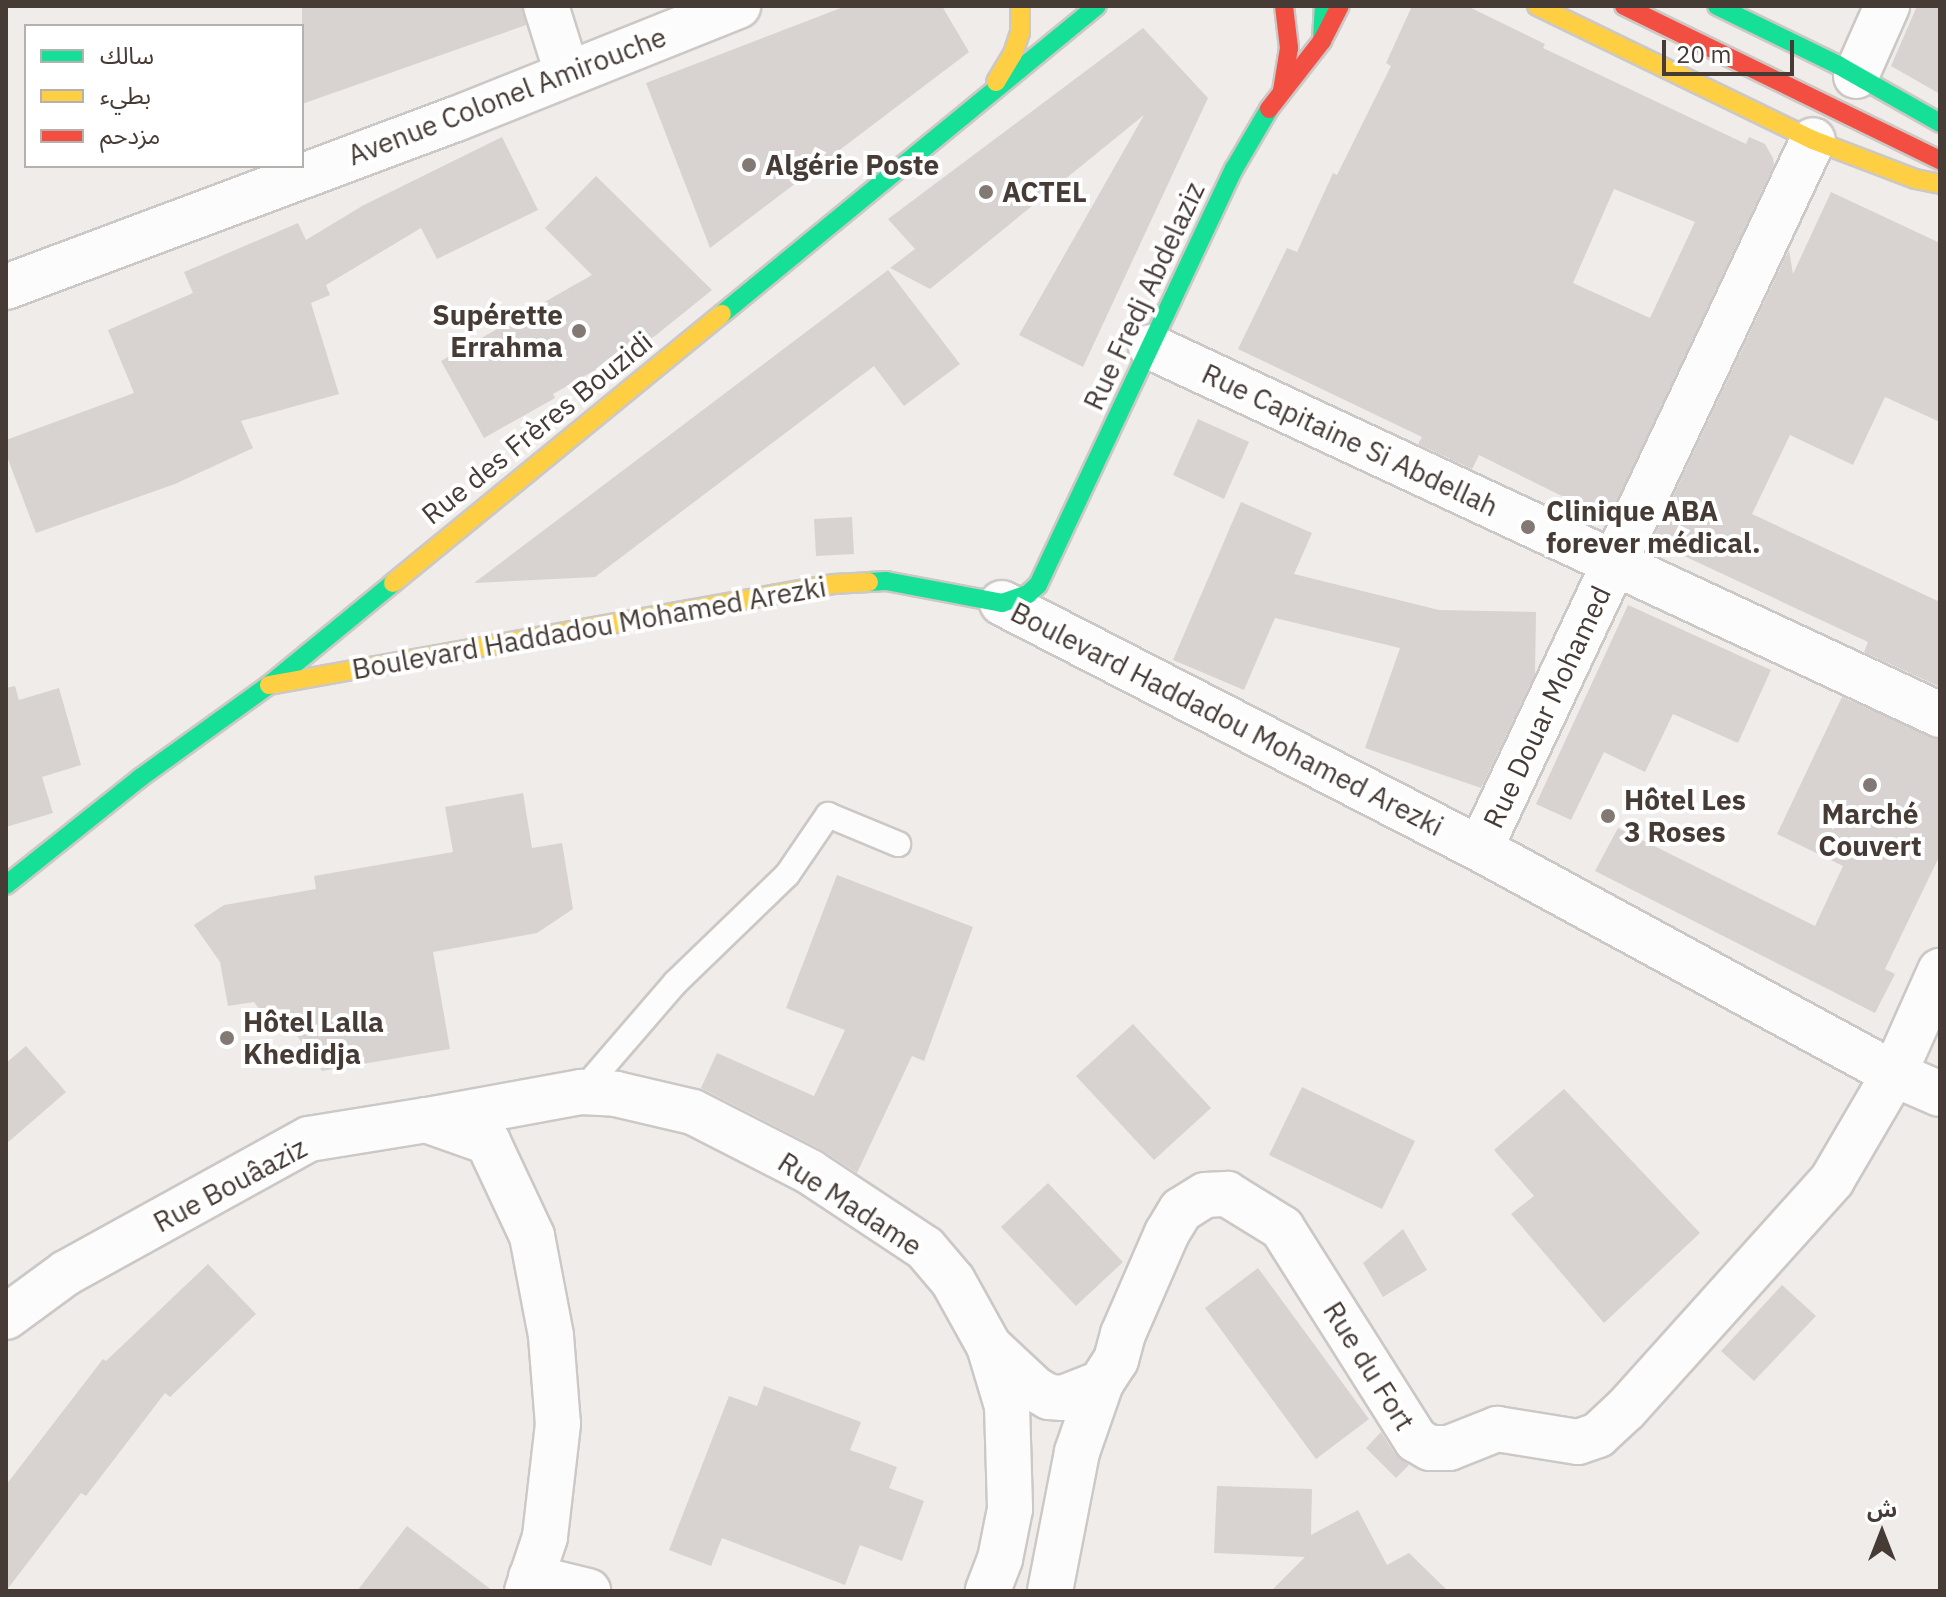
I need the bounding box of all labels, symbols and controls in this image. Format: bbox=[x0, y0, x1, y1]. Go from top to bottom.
street label: Avenue Colonel Amirouche bbox=[343, 20, 671, 172]
legend bbox=[24, 24, 304, 168]
scale bar bbox=[1666, 24, 1798, 74]
text: 20 m bbox=[1676, 38, 1731, 70]
text: سالك bbox=[100, 39, 154, 71]
text: بطيء bbox=[100, 79, 151, 111]
text: مزدحم bbox=[100, 119, 160, 151]
place label: Algérie Poste bbox=[765, 148, 939, 182]
marker: Algérie Poste bbox=[740, 156, 758, 174]
place label: ACTEL bbox=[1002, 175, 1087, 209]
street label: Rue Fredj Abdelaziz bbox=[1076, 177, 1212, 415]
marker: ACTEL bbox=[977, 183, 995, 201]
place label: Supérette Errahma bbox=[432, 298, 563, 364]
marker: Supérette Errahma bbox=[570, 322, 588, 340]
street label: Rue des Frères Bouzidi bbox=[415, 325, 659, 531]
street label: Rue Capitaine Si Abdellah bbox=[1197, 357, 1503, 523]
place label: Clinique ABA forever médical. bbox=[1546, 494, 1761, 560]
marker: Clinique ABA forever médical. bbox=[1517, 516, 1539, 538]
street label: Boulevard Haddadou Mohamed Arezki bbox=[349, 570, 829, 686]
street label: Rue Douar Mohamed bbox=[1476, 581, 1618, 833]
street label: Boulevard Haddadou Mohamed Arezki bbox=[1005, 595, 1449, 843]
marker: Marché Couvert bbox=[1861, 776, 1879, 794]
place label: Hôtel Les 3 Roses bbox=[1624, 783, 1746, 849]
place label: Marché Couvert bbox=[1818, 797, 1922, 863]
marker: Hôtel Les 3 Roses bbox=[1599, 807, 1617, 825]
place label: Hôtel Lalla Khedidja bbox=[243, 1005, 384, 1071]
marker: Hôtel Lalla Khedidja bbox=[218, 1029, 236, 1047]
street label: Rue Bouâaziz bbox=[148, 1131, 312, 1239]
street label: Rue Madame bbox=[772, 1145, 928, 1263]
street label: Rue du Fort bbox=[1316, 1295, 1422, 1437]
north arrow bbox=[1842, 1493, 1922, 1573]
text: ش bbox=[1867, 1494, 1897, 1523]

